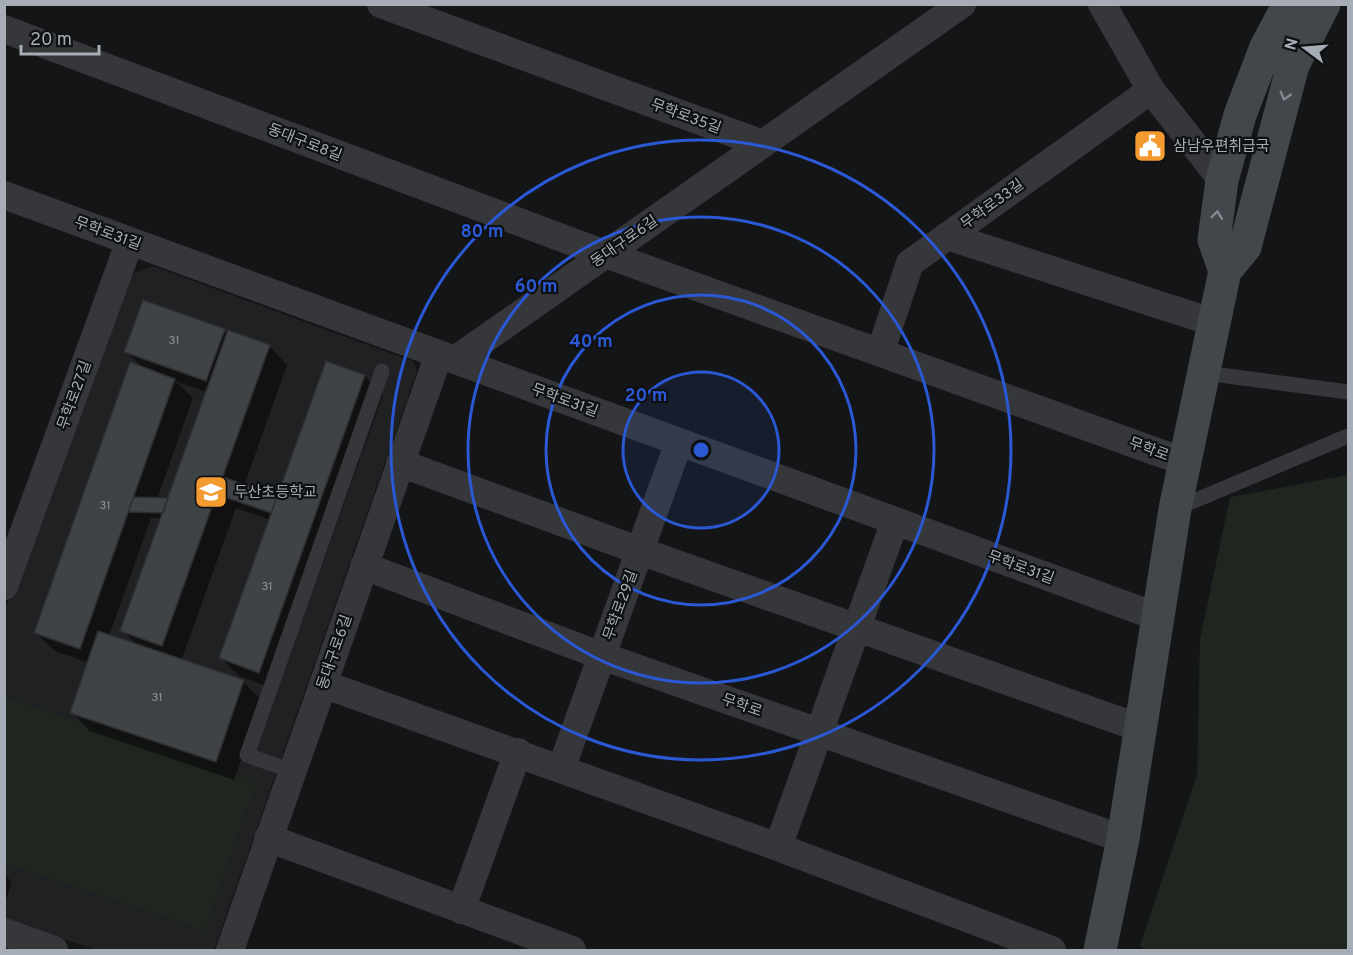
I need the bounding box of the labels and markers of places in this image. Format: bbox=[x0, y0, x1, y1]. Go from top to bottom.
public building icon: 삼남우편취급국 bbox=[1132, 128, 1168, 164]
place label: 삼남우편취급국 bbox=[1173, 137, 1270, 157]
centre of rings bbox=[691, 440, 711, 460]
school or university icon: 두산초등학교 bbox=[193, 474, 229, 510]
place label: 두산초등학교 bbox=[234, 483, 317, 503]

